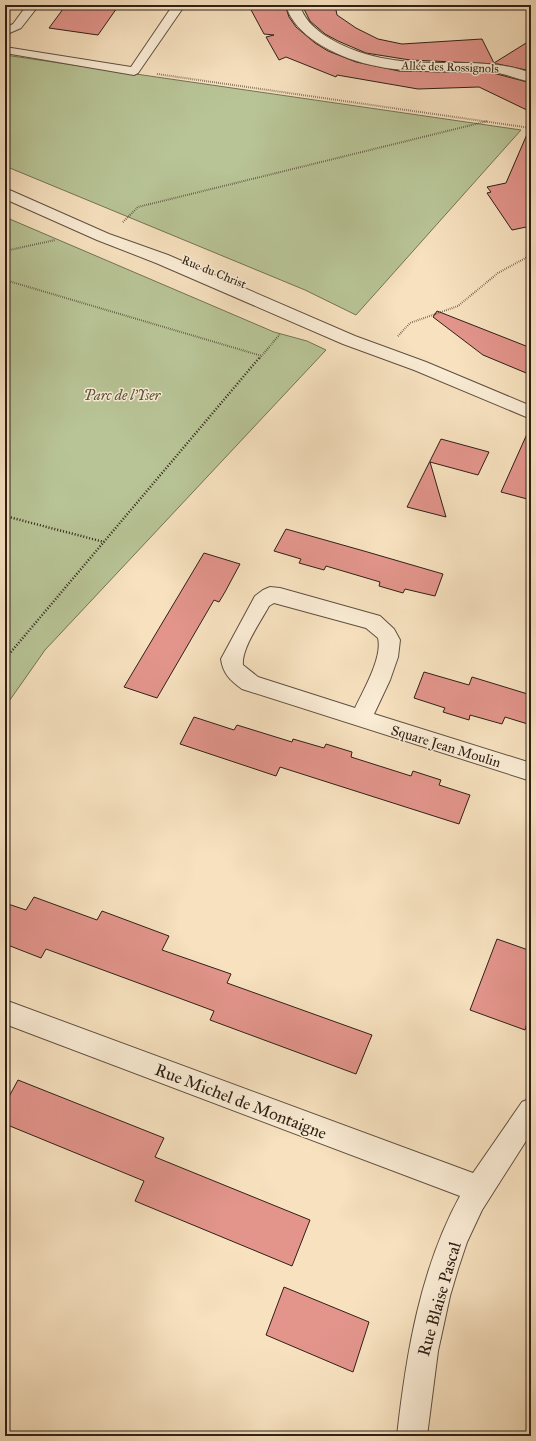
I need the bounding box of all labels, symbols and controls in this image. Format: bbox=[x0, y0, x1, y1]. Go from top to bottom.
street label: Allée des Rossignols bbox=[400, 58, 499, 77]
street label: Rue du Christ bbox=[180, 253, 249, 292]
park label: Parc de l'Yser bbox=[84, 387, 161, 404]
street label: Square Jean Moulin bbox=[389, 722, 503, 772]
street label: Rue Michel de Montaigne bbox=[152, 1059, 330, 1144]
street label: Rue Blaise Pascal bbox=[413, 1239, 466, 1359]

